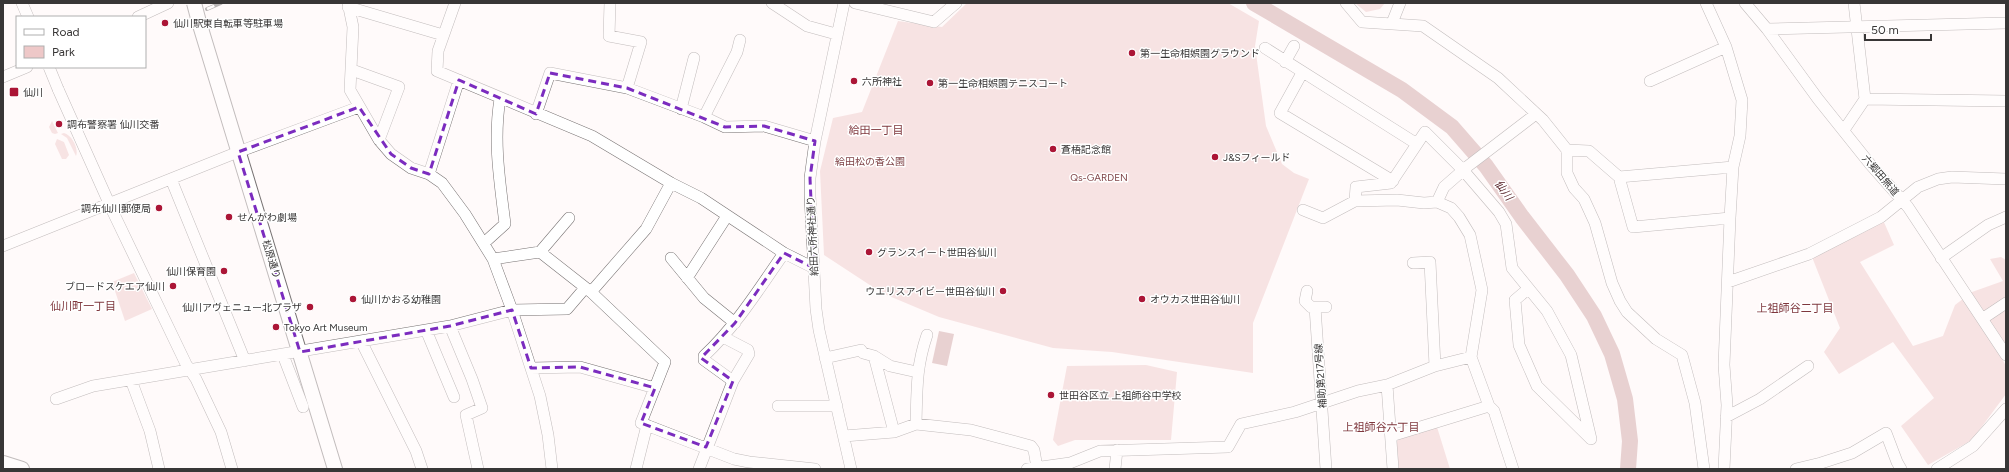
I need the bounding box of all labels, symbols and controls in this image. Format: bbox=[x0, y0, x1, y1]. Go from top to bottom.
legend bbox=[16, 16, 146, 68]
scale bar bbox=[1865, 16, 1931, 42]
place label: 仙川駅東自転車等駐車場 bbox=[173, 17, 283, 30]
marker: 仙川駅東自転車等駐車場 bbox=[160, 18, 170, 28]
text: 50 m bbox=[1871, 23, 1899, 37]
text: Road bbox=[52, 25, 80, 39]
text: Park bbox=[52, 45, 75, 59]
place label: 第一生命相娯園グラウンド bbox=[1140, 47, 1260, 60]
marker: 第一生命相娯園グラウンド bbox=[1127, 48, 1137, 58]
place label: 六所神社 bbox=[862, 75, 902, 88]
marker: 六所神社 bbox=[849, 76, 859, 86]
place label: 第一生命相娯園テニスコート bbox=[938, 77, 1068, 90]
marker: 第一生命相娯園テニスコート bbox=[925, 78, 935, 88]
marker: 仙川 bbox=[8, 86, 20, 98]
place label: 仙川 bbox=[23, 86, 43, 99]
place label: 調布警察署 仙川交番 bbox=[67, 118, 159, 131]
marker: 調布警察署 仙川交番 bbox=[54, 119, 64, 129]
district label: 給田一丁目 bbox=[849, 124, 904, 137]
place label: 蒼梧記念館 bbox=[1061, 143, 1111, 156]
marker: 蒼梧記念館 bbox=[1048, 144, 1058, 154]
place label: J&Sフィールド bbox=[1223, 151, 1291, 164]
marker: J&Sフィールド bbox=[1210, 152, 1220, 162]
street label: 六郷田無道 bbox=[1859, 152, 1902, 198]
park label: 給田松の香公園 bbox=[835, 155, 905, 168]
park label: Qs-GARDEN bbox=[1070, 171, 1128, 184]
water label: 仙川 bbox=[1492, 178, 1516, 204]
street label: 給田六所神社通り bbox=[804, 196, 821, 276]
place label: 調布仙川郵便局 bbox=[81, 202, 151, 215]
marker: 調布仙川郵便局 bbox=[154, 203, 164, 213]
place label: せんがわ劇場 bbox=[237, 211, 297, 224]
marker: せんがわ劇場 bbox=[224, 212, 234, 222]
street label: 松原通り bbox=[259, 238, 284, 280]
place label: グランスイート世田谷仙川 bbox=[877, 246, 997, 259]
marker: グランスイート世田谷仙川 bbox=[864, 247, 874, 257]
place label: 仙川保育園 bbox=[166, 265, 216, 278]
marker: 仙川保育園 bbox=[219, 266, 229, 276]
place label: ブロードスケエア仙川 bbox=[65, 280, 165, 293]
marker: ブロードスケエア仙川 bbox=[168, 281, 178, 291]
place label: ウエリスアイビー世田谷仙川 bbox=[866, 285, 995, 298]
marker: ウエリスアイビー世田谷仙川 bbox=[998, 286, 1008, 296]
place label: 仙川かおる幼稚園 bbox=[361, 293, 441, 306]
place label: オウカス世田谷仙川 bbox=[1150, 293, 1240, 306]
marker: 仙川かおる幼稚園 bbox=[348, 294, 358, 304]
marker: オウカス世田谷仙川 bbox=[1137, 294, 1147, 304]
district label: 仙川町一丁目 bbox=[50, 300, 116, 313]
place label: 仙川アヴェニュー北プラザ bbox=[182, 301, 302, 314]
marker: 仙川アヴェニュー北プラザ bbox=[305, 302, 315, 312]
district label: 上祖師谷二丁目 bbox=[1757, 302, 1834, 315]
place label: Tokyo Art Museum bbox=[284, 321, 368, 334]
marker: Tokyo Art Museum bbox=[271, 322, 281, 332]
street label: 補助第217号線 bbox=[1312, 343, 1329, 409]
place label: 世田谷区立 上祖師谷中学校 bbox=[1059, 389, 1181, 402]
marker: 世田谷区立 上祖師谷中学校 bbox=[1046, 390, 1056, 400]
district label: 上祖師谷六丁目 bbox=[1343, 421, 1420, 434]

